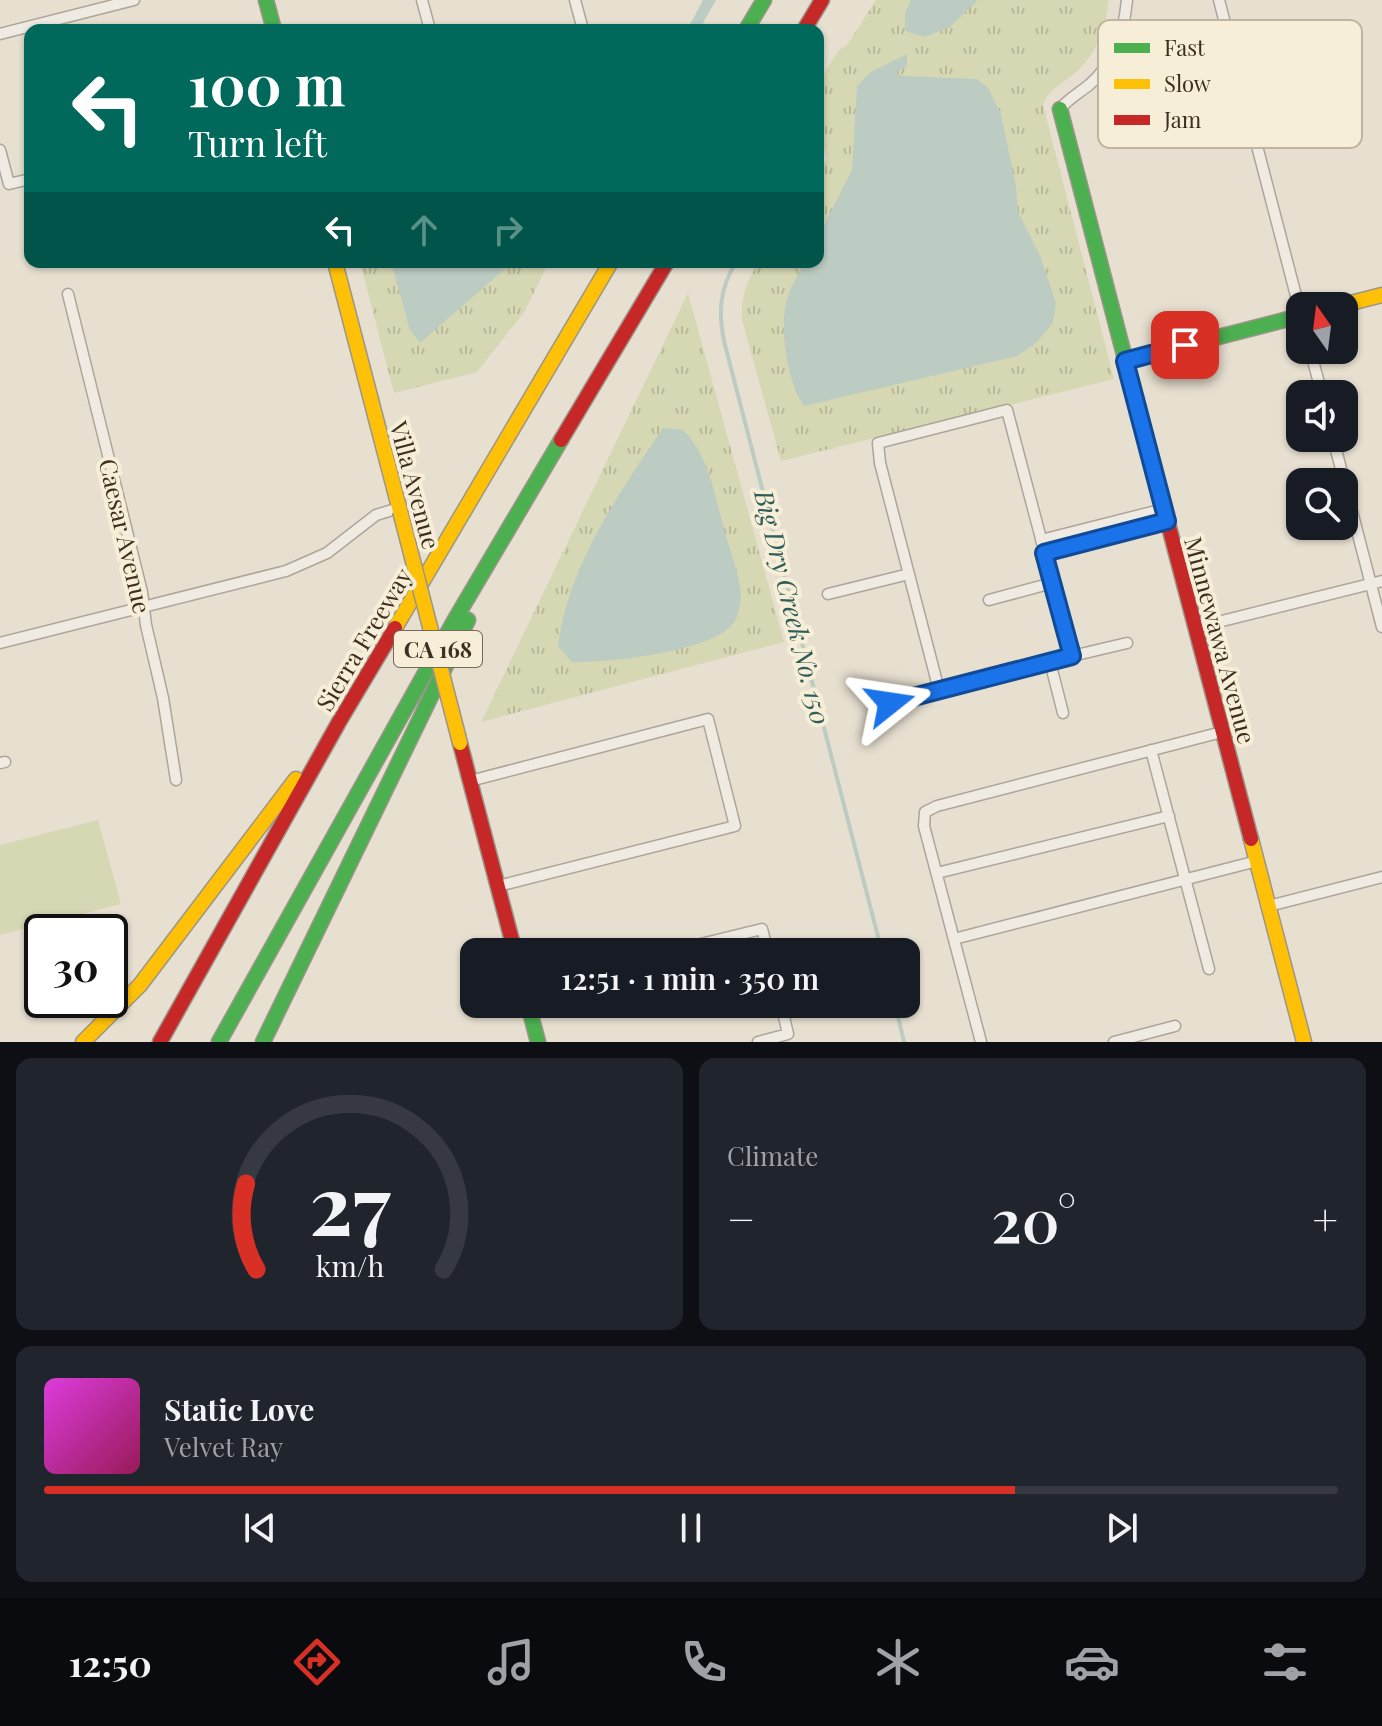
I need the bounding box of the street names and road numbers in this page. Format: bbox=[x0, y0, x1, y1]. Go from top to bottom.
street label: Villa Avenue bbox=[383, 417, 448, 553]
street label: Caesar Avenue bbox=[93, 456, 159, 616]
street label: Minnewawa Avenue bbox=[1178, 533, 1264, 747]
street label: Sierra Freeway bbox=[308, 562, 418, 716]
road number: CA 168 bbox=[394, 631, 482, 667]

